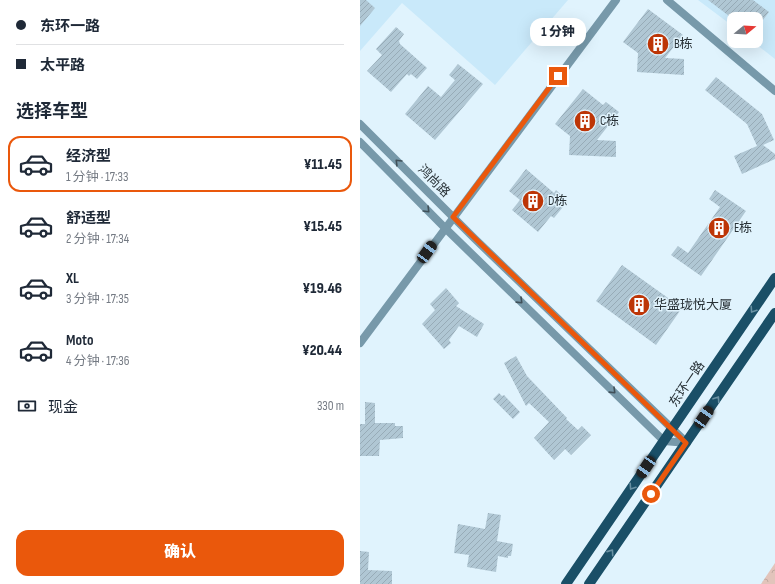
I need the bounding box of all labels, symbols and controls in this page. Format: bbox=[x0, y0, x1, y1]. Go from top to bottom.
north arrow bbox=[727, 12, 763, 48]
map controls bbox=[727, 12, 763, 48]
text: 东环一路 bbox=[40, 17, 100, 36]
callout: 1 分钟 bbox=[530, 18, 586, 46]
text: 1 分钟 bbox=[541, 24, 575, 40]
building icon: B栋 bbox=[645, 31, 671, 57]
place label: B栋 bbox=[674, 36, 693, 52]
text: 太平路 bbox=[40, 56, 85, 75]
route end bbox=[549, 67, 567, 85]
text: 选择车型 bbox=[16, 101, 88, 122]
building icon: C栋 bbox=[572, 108, 598, 134]
place label: C栋 bbox=[600, 113, 619, 129]
icon: car bbox=[18, 146, 54, 182]
text: 经济型 bbox=[66, 147, 111, 166]
text: ¥11.45 bbox=[304, 155, 342, 174]
one-way arrow bbox=[395, 159, 403, 167]
street label: 鸿尚路 bbox=[415, 162, 453, 200]
text: 1 分钟 · 17:33 bbox=[66, 169, 128, 185]
building icon: D栋 bbox=[520, 188, 546, 214]
place label: D栋 bbox=[548, 193, 567, 209]
one-way arrow bbox=[422, 205, 430, 213]
icon: car bbox=[18, 208, 54, 244]
text: 舒适型 bbox=[66, 209, 111, 228]
building icon: E栋 bbox=[706, 215, 732, 241]
text: ¥15.45 bbox=[303, 217, 342, 236]
place label: E栋 bbox=[734, 220, 752, 236]
text: 2 分钟 · 17:34 bbox=[66, 231, 129, 247]
car bbox=[415, 239, 439, 265]
text: XL bbox=[66, 269, 79, 288]
icon: car bbox=[18, 270, 54, 306]
text: ¥19.46 bbox=[303, 279, 342, 298]
text: 3 分钟 · 17:35 bbox=[66, 291, 129, 307]
building icon: 华盛珑悦大厦 bbox=[626, 292, 652, 318]
one-way arrow bbox=[515, 296, 523, 304]
place label: 华盛珑悦大厦 bbox=[654, 297, 732, 313]
one-way arrow bbox=[751, 306, 758, 313]
text: Moto bbox=[66, 331, 93, 350]
icon: car bbox=[18, 332, 54, 368]
text: ¥20.44 bbox=[302, 341, 342, 360]
text: 4 分钟 · 17:36 bbox=[66, 353, 129, 369]
street label: 东环一路 bbox=[666, 358, 708, 410]
one-way arrow bbox=[608, 387, 616, 394]
icon: cash bbox=[16, 395, 38, 417]
one-way arrow bbox=[712, 396, 719, 403]
text: 现金 bbox=[48, 398, 78, 417]
text: 330 m bbox=[317, 398, 344, 414]
car bbox=[692, 404, 716, 430]
car bbox=[634, 454, 658, 480]
one-way arrow bbox=[629, 483, 637, 490]
route start bbox=[642, 485, 660, 503]
button: 确认 bbox=[16, 530, 344, 576]
one-way arrow bbox=[606, 549, 614, 556]

